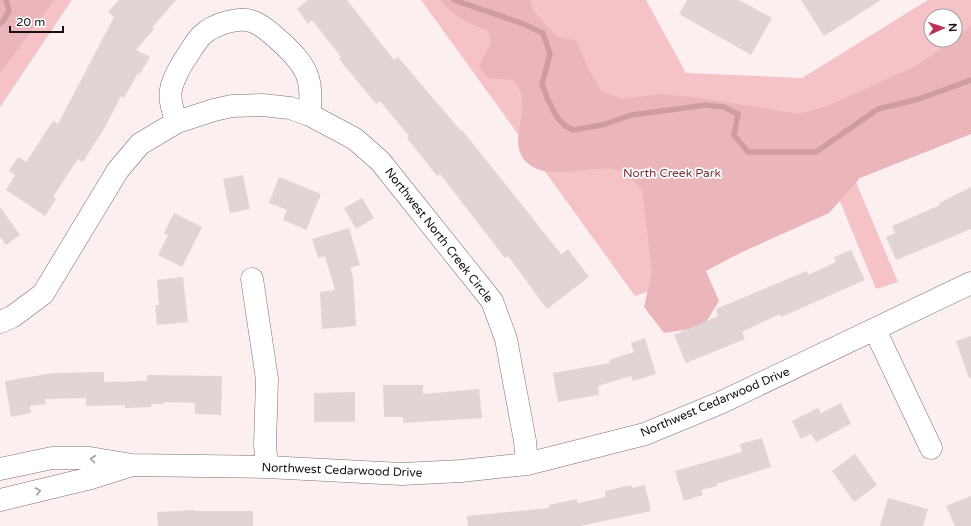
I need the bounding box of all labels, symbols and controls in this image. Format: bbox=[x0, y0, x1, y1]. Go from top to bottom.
scale bar bbox=[10, 8, 63, 34]
north arrow bbox=[923, 8, 963, 48]
text: 20 m bbox=[16, 15, 45, 29]
text: N bbox=[946, 23, 959, 32]
street label: Northwest North Creek Circle bbox=[382, 165, 496, 305]
park label: North Creek Park bbox=[623, 166, 721, 180]
street label: Northwest Cedarwood Drive bbox=[638, 364, 792, 440]
one-way arrow bbox=[90, 454, 96, 463]
street label: Northwest Cedarwood Drive bbox=[261, 460, 423, 480]
one-way arrow bbox=[35, 487, 41, 495]

